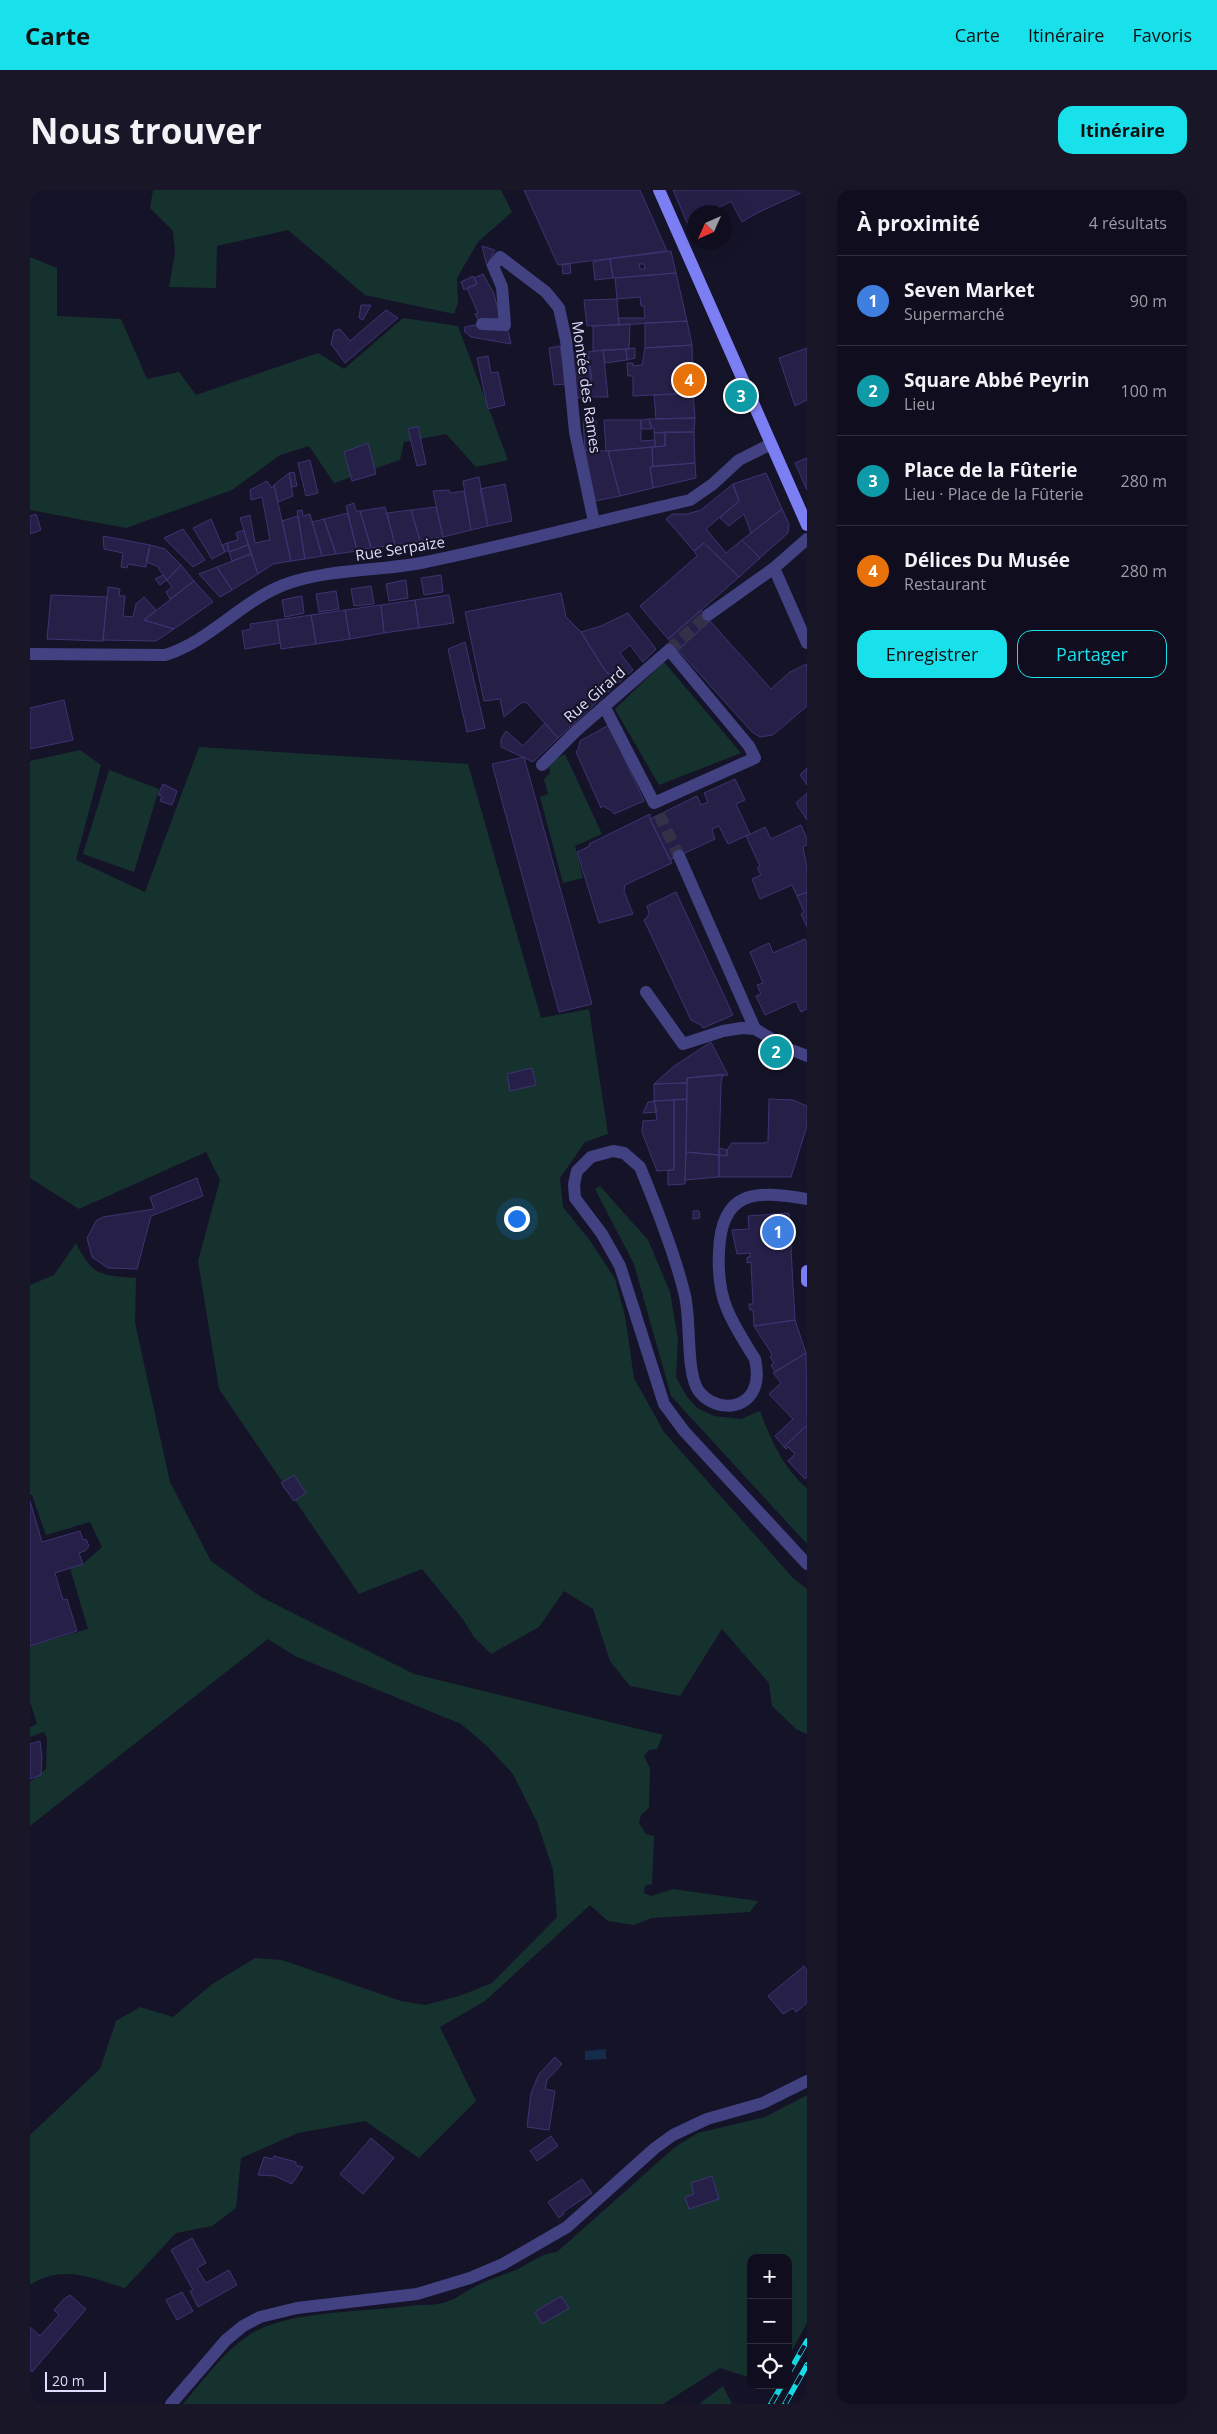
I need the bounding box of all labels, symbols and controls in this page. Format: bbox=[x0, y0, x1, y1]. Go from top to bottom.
text: Carte bbox=[25, 19, 90, 52]
text: Carte bbox=[955, 23, 1000, 47]
text: Itinéraire bbox=[1028, 23, 1104, 47]
text: Favoris bbox=[1132, 23, 1192, 47]
button: Itinéraire bbox=[1058, 106, 1187, 154]
text: Nous trouver bbox=[30, 107, 262, 154]
north arrow bbox=[687, 205, 732, 250]
text: À proximité bbox=[857, 209, 980, 237]
text: 4 résultats bbox=[1089, 212, 1167, 234]
text: Seven Market bbox=[904, 277, 1034, 303]
text: 1 bbox=[868, 290, 878, 312]
text: 90 m bbox=[1130, 290, 1167, 312]
text: Supermarché bbox=[904, 303, 1005, 325]
street label: Montée des Rames bbox=[568, 320, 606, 454]
pin: 4 bbox=[673, 361, 705, 399]
text: Square Abbé Peyrin bbox=[904, 367, 1089, 393]
pin: 3 bbox=[725, 377, 757, 415]
text: 2 bbox=[868, 380, 878, 402]
text: 100 m bbox=[1121, 380, 1167, 402]
text: Lieu bbox=[904, 393, 935, 415]
text: Place de la Fûterie bbox=[904, 457, 1078, 483]
text: 3 bbox=[868, 470, 878, 492]
text: 280 m bbox=[1121, 470, 1167, 492]
text: Lieu · Place de la Fûterie bbox=[904, 483, 1083, 505]
street label: Rue Serpaize bbox=[354, 531, 446, 565]
text: Délices Du Musée bbox=[904, 547, 1070, 573]
text: 4 bbox=[868, 560, 878, 582]
text: 280 m bbox=[1121, 560, 1167, 582]
text: Restaurant bbox=[904, 573, 986, 595]
button: Enregistrer bbox=[857, 630, 1007, 678]
button: Partager bbox=[1017, 630, 1167, 678]
street label: Rue Girard bbox=[559, 662, 629, 726]
pin: 2 bbox=[760, 1033, 792, 1071]
your location bbox=[504, 1206, 530, 1232]
pin: 1 bbox=[762, 1213, 794, 1251]
map controls bbox=[747, 2254, 792, 2389]
button: + bbox=[747, 2254, 792, 2299]
button: − bbox=[747, 2299, 792, 2344]
button: locate bbox=[747, 2344, 792, 2389]
scale bar bbox=[45, 2369, 106, 2392]
text: 20 m bbox=[52, 2371, 85, 2390]

